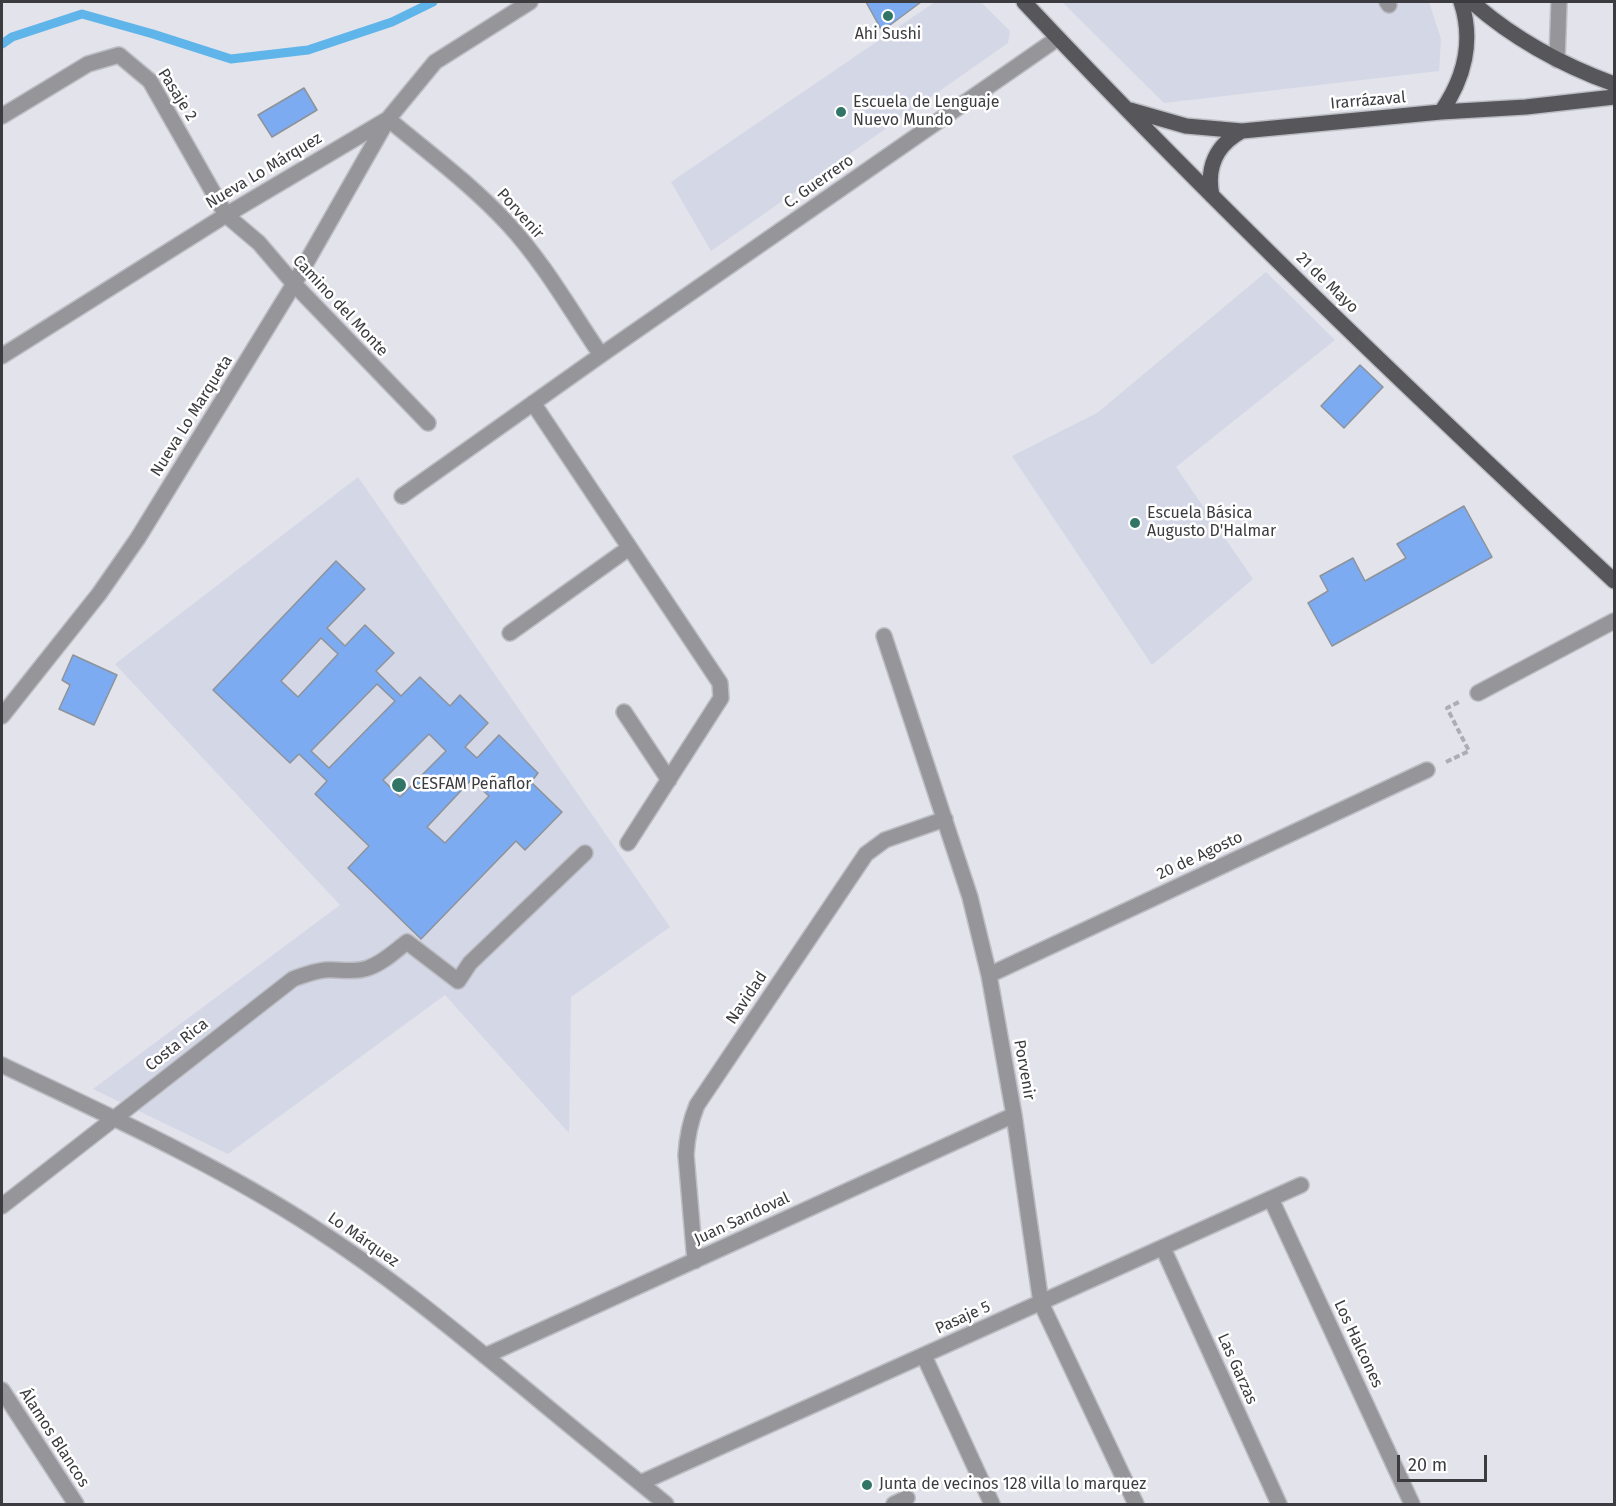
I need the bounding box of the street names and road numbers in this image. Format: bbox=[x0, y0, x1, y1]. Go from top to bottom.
street label: Pasaje 2 bbox=[153, 65, 201, 125]
street label: Irarrázaval bbox=[1330, 88, 1406, 114]
street label: Nueva Lo Márquez bbox=[203, 129, 325, 213]
street label: C. Guerrero bbox=[780, 151, 858, 213]
street label: Porvenir bbox=[492, 185, 548, 243]
street label: 21 de Mayo bbox=[1292, 249, 1362, 317]
street label: Camino del Monte bbox=[288, 251, 392, 361]
street label: Nueva Lo Marqueta bbox=[147, 352, 237, 480]
street label: 20 de Agosto bbox=[1154, 828, 1246, 884]
street label: Navidad bbox=[722, 968, 772, 1028]
street label: Costa Rica bbox=[142, 1015, 212, 1075]
street label: Porvenir bbox=[1009, 1038, 1039, 1102]
street label: Juan Sandoval bbox=[691, 1189, 793, 1249]
street label: Lo Márquez bbox=[324, 1208, 402, 1272]
street label: Pasaje 5 bbox=[932, 1297, 994, 1339]
street label: Los Halcones bbox=[1329, 1297, 1387, 1391]
street label: Las Garzas bbox=[1213, 1331, 1261, 1407]
street label: Álamos Blancos bbox=[15, 1385, 93, 1491]

